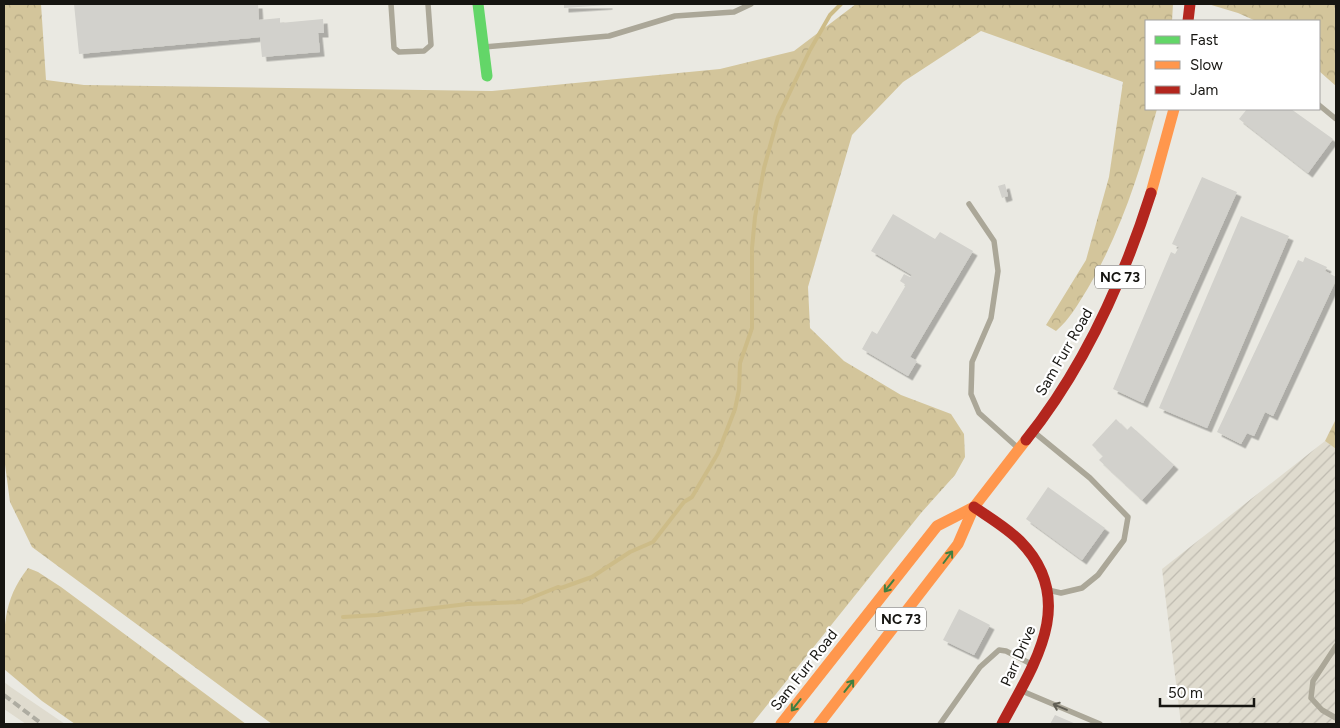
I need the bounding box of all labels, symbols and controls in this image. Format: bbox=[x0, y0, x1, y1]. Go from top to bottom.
legend bbox=[1145, 20, 1320, 110]
text: Fast bbox=[1190, 31, 1219, 49]
text: Slow bbox=[1190, 56, 1223, 74]
text: Jam bbox=[1190, 81, 1218, 99]
road number: NC 73 bbox=[1095, 266, 1145, 288]
street label: Sam Furr Road bbox=[1032, 305, 1096, 399]
one-way arrow bbox=[943, 550, 953, 564]
one-way arrow bbox=[884, 580, 895, 593]
road number: NC 73 bbox=[876, 608, 926, 630]
street label: Parr Drive bbox=[997, 623, 1039, 689]
street label: Sam Furr Road bbox=[767, 626, 841, 714]
scale bar bbox=[1160, 676, 1254, 708]
one-way arrow bbox=[844, 680, 855, 693]
text: 50 m bbox=[1168, 684, 1203, 702]
one-way arrow bbox=[790, 698, 801, 711]
one-way arrow bbox=[1053, 702, 1068, 712]

